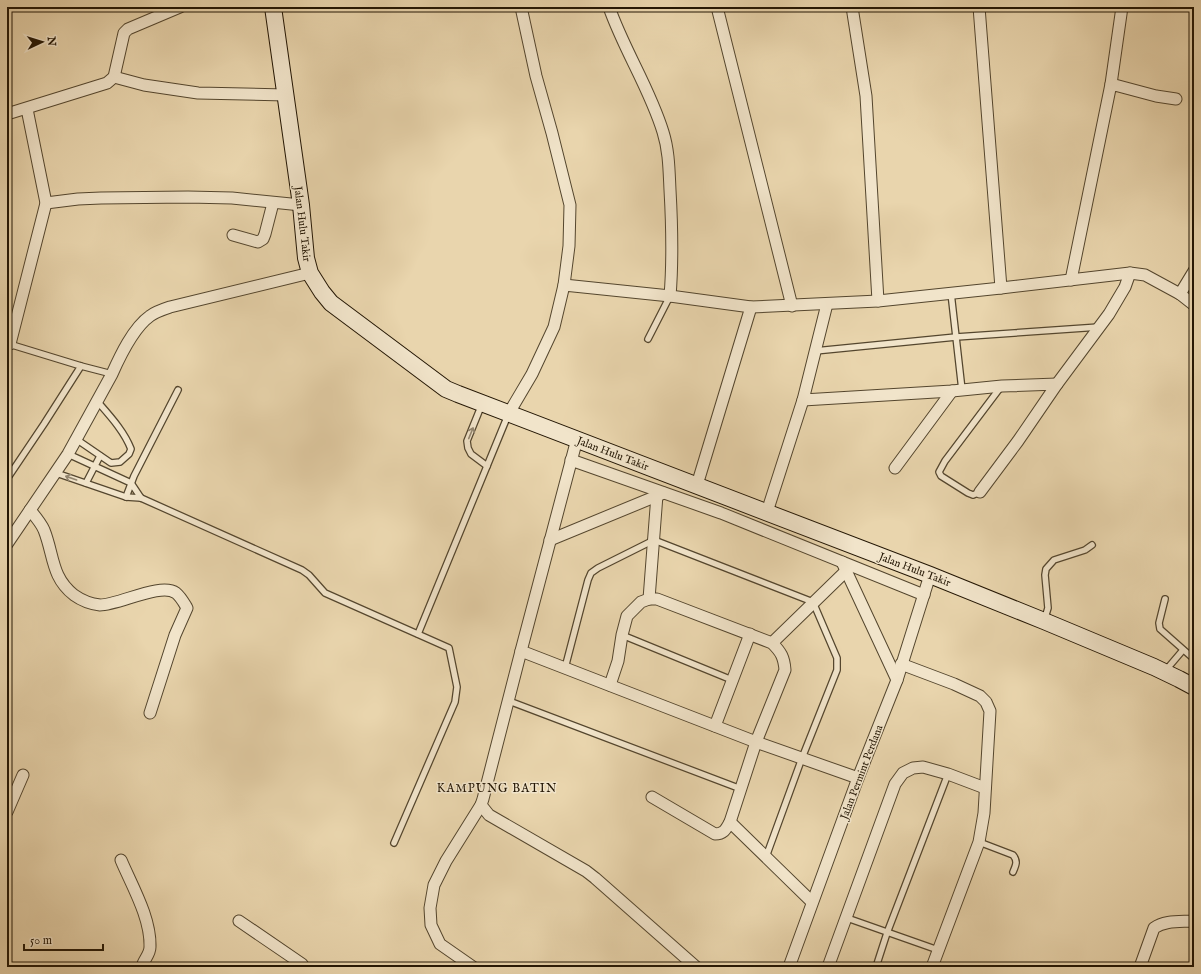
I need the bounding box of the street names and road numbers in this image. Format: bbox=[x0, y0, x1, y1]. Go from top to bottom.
street label: Jalan Hulu Takir bbox=[290, 184, 314, 263]
street label: Jalan Hulu Takir bbox=[573, 433, 651, 474]
street label: Jalan Hulu Takir bbox=[875, 549, 953, 590]
street label: Jalan Permint Perdana bbox=[837, 723, 887, 824]

